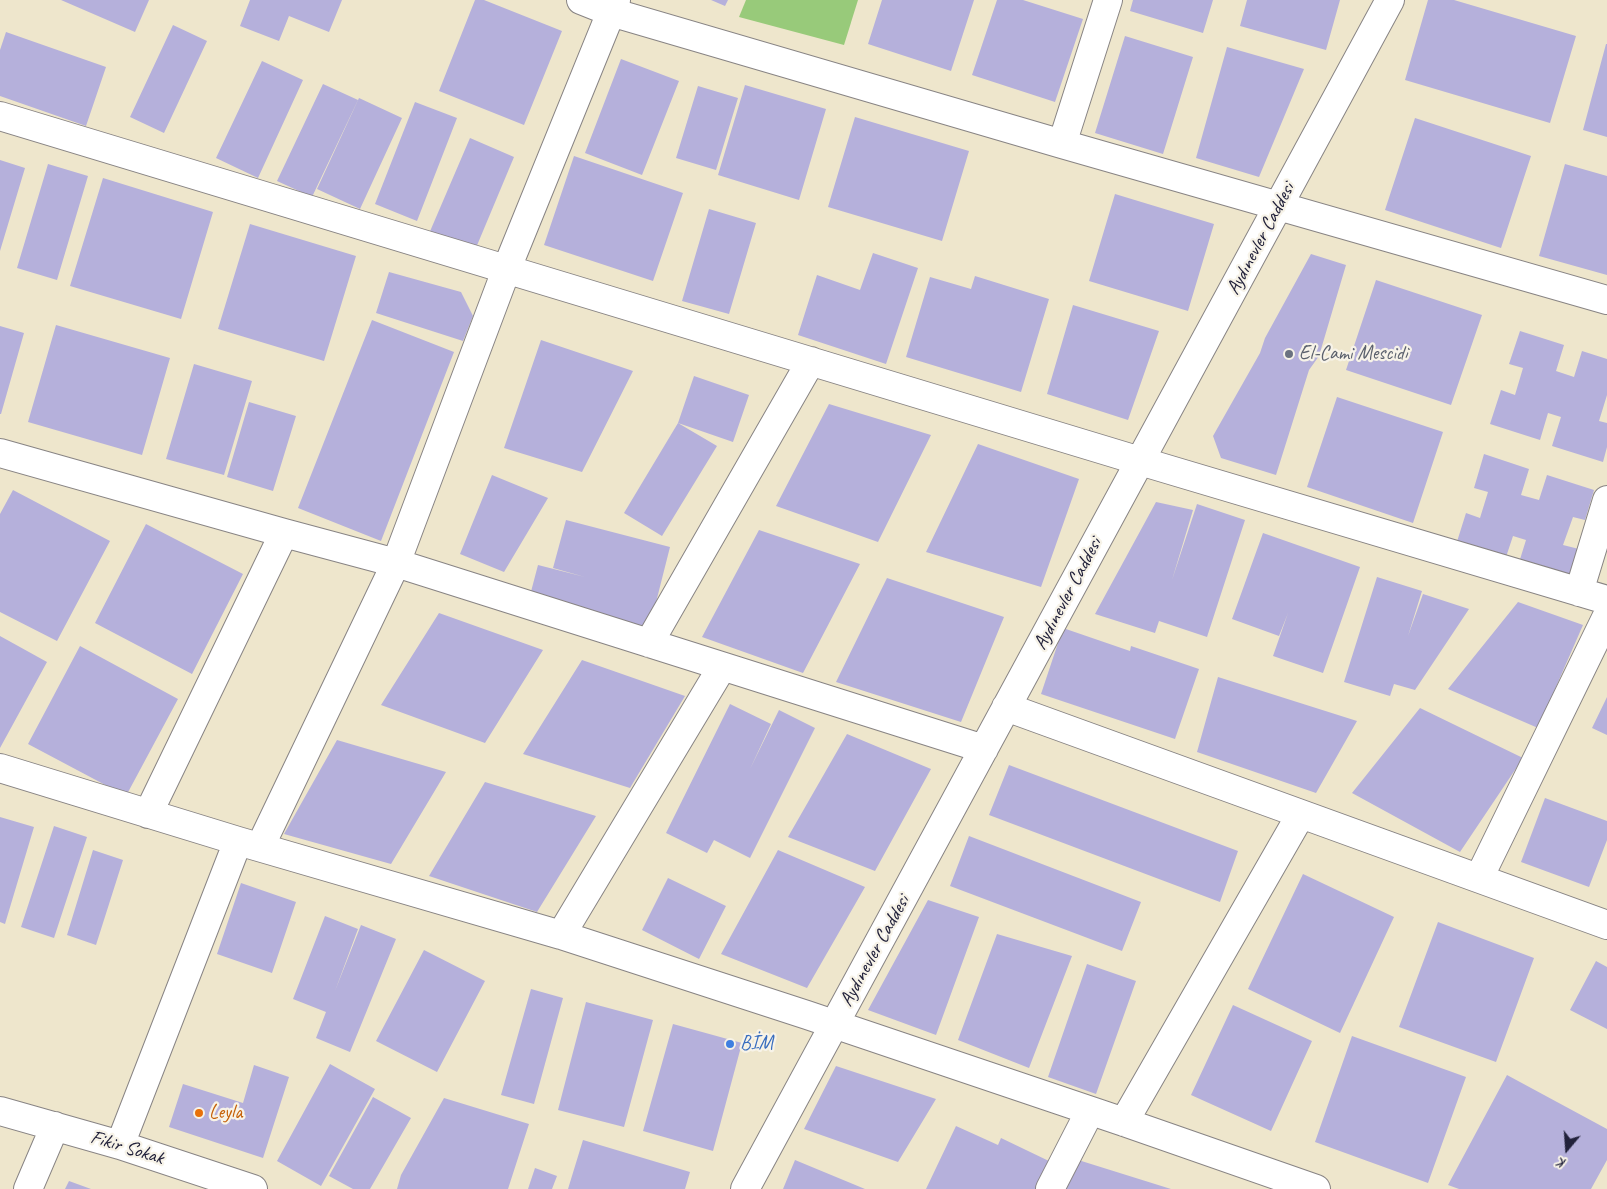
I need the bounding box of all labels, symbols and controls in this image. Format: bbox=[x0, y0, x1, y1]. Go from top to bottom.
street label: Aydınevler Caddesi bbox=[1221, 179, 1301, 299]
place label: El-Cami Mescidi bbox=[1299, 342, 1408, 366]
marker: El-Cami Mescidi bbox=[1283, 348, 1295, 360]
street label: Aydınevler Caddesi bbox=[1028, 534, 1108, 654]
street label: Aydınevler Caddesi bbox=[835, 891, 915, 1011]
place label: BİM bbox=[740, 1032, 773, 1056]
marker: BİM bbox=[724, 1038, 736, 1050]
place label: Leyla bbox=[209, 1101, 242, 1125]
marker: Leyla bbox=[193, 1107, 205, 1119]
north arrow bbox=[1542, 1124, 1592, 1174]
street label: Fikir Sokak bbox=[87, 1126, 167, 1170]
text: K bbox=[1556, 1155, 1568, 1173]

